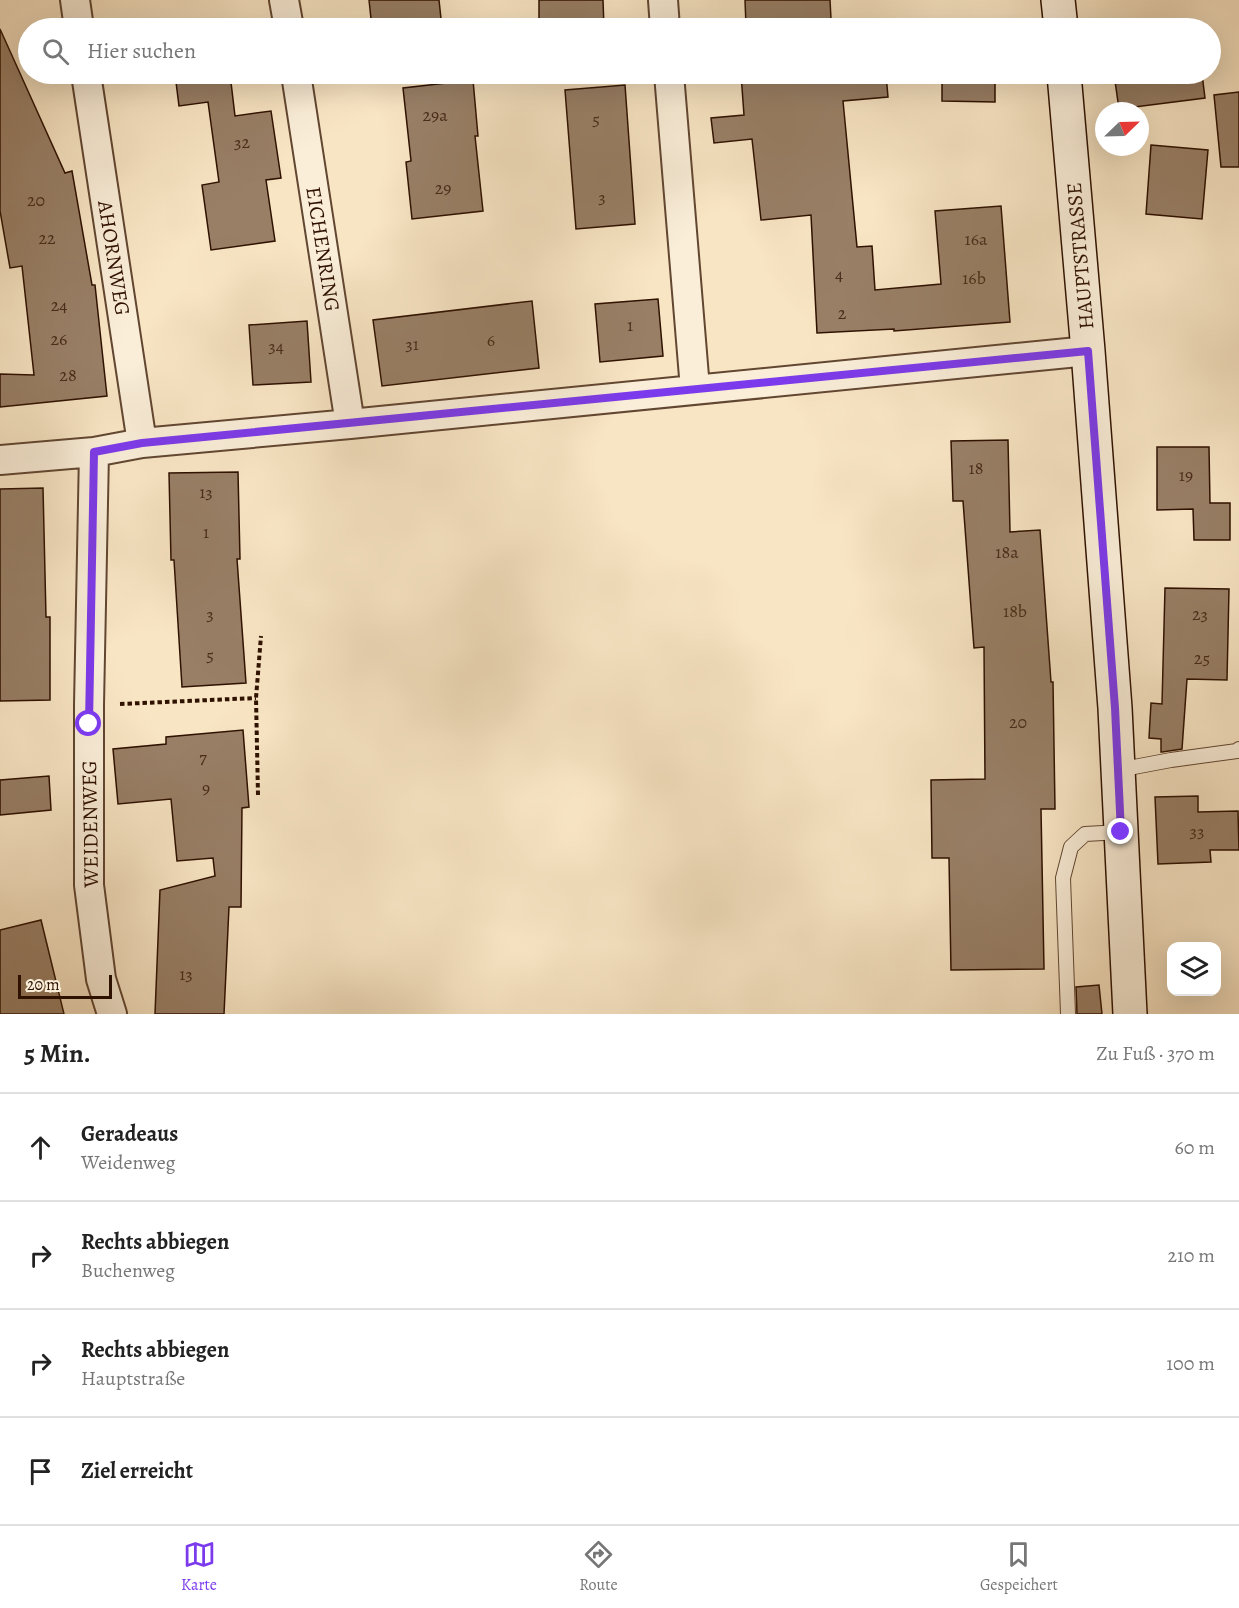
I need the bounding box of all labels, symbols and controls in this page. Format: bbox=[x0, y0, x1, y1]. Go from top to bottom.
search box bbox=[18, 18, 1221, 84]
icon: search bbox=[39, 35, 72, 68]
text: Hier suchen bbox=[87, 36, 196, 66]
north arrow bbox=[1095, 102, 1149, 156]
house number: 29a bbox=[422, 103, 448, 127]
house number: 5 bbox=[592, 107, 600, 131]
house number: 32 bbox=[234, 130, 250, 154]
house number: 29 bbox=[435, 176, 451, 200]
street label: HAUPTSTRASSE bbox=[1060, 181, 1100, 331]
street label: EICHENRING bbox=[299, 185, 347, 313]
house number: 3 bbox=[598, 185, 606, 209]
house number: 20 bbox=[27, 188, 45, 212]
street label: AHORNWEG bbox=[91, 197, 137, 318]
house number: 22 bbox=[38, 226, 56, 250]
house number: 16a bbox=[965, 227, 988, 251]
house number: 4 bbox=[835, 262, 843, 286]
house number: 16b bbox=[962, 266, 986, 290]
house number: 24 bbox=[51, 293, 67, 317]
house number: 2 bbox=[838, 301, 847, 325]
house number: 1 bbox=[627, 313, 633, 337]
house number: 26 bbox=[51, 327, 67, 351]
house number: 6 bbox=[487, 328, 495, 352]
house number: 31 bbox=[405, 332, 419, 356]
house number: 34 bbox=[268, 334, 284, 358]
house number: 28 bbox=[59, 363, 77, 387]
house number: 18 bbox=[969, 456, 983, 480]
house number: 19 bbox=[1179, 463, 1193, 487]
house number: 13 bbox=[199, 480, 213, 504]
house number: 1 bbox=[203, 520, 209, 544]
house number: 18a bbox=[995, 540, 1019, 564]
house number: 18b bbox=[1003, 599, 1027, 623]
house number: 3 bbox=[206, 602, 214, 626]
house number: 23 bbox=[1192, 602, 1208, 626]
house number: 5 bbox=[206, 643, 214, 667]
house number: 25 bbox=[1194, 646, 1210, 670]
route start bbox=[75, 710, 101, 736]
house number: 20 bbox=[1009, 710, 1027, 734]
house number: 7 bbox=[199, 745, 207, 769]
street label: WEIDENWEG bbox=[75, 760, 105, 889]
house number: 9 bbox=[202, 776, 210, 800]
route end bbox=[1107, 818, 1133, 844]
house number: 33 bbox=[1190, 819, 1204, 843]
map controls bbox=[1167, 942, 1221, 996]
button: layers bbox=[1167, 942, 1221, 996]
house number: 13 bbox=[179, 962, 193, 986]
scale bar bbox=[18, 972, 112, 1000]
text: 20 m bbox=[27, 974, 60, 996]
text: 5 Min. bbox=[24, 1036, 91, 1071]
text: Zu Fuß · 370 m bbox=[1096, 1040, 1215, 1067]
text: Geradeaus bbox=[81, 1119, 178, 1149]
icon: ahead bbox=[24, 1131, 57, 1164]
text: 60 m bbox=[1175, 1134, 1215, 1161]
text: Weidenweg bbox=[81, 1149, 176, 1176]
text: Rechts abbiegen bbox=[81, 1227, 229, 1257]
icon: right bbox=[24, 1239, 57, 1272]
text: 210 m bbox=[1167, 1242, 1215, 1269]
text: Buchenweg bbox=[81, 1257, 175, 1284]
text: Rechts abbiegen bbox=[81, 1335, 229, 1365]
icon: right bbox=[24, 1347, 57, 1380]
text: 100 m bbox=[1166, 1350, 1215, 1377]
text: Hauptstraße bbox=[81, 1365, 185, 1392]
icon: arrive bbox=[24, 1455, 57, 1488]
text: Ziel erreicht bbox=[81, 1456, 193, 1486]
tab: Karte bbox=[181, 1538, 217, 1596]
tab: Route bbox=[579, 1538, 618, 1596]
tab: Gespeichert bbox=[980, 1538, 1058, 1596]

